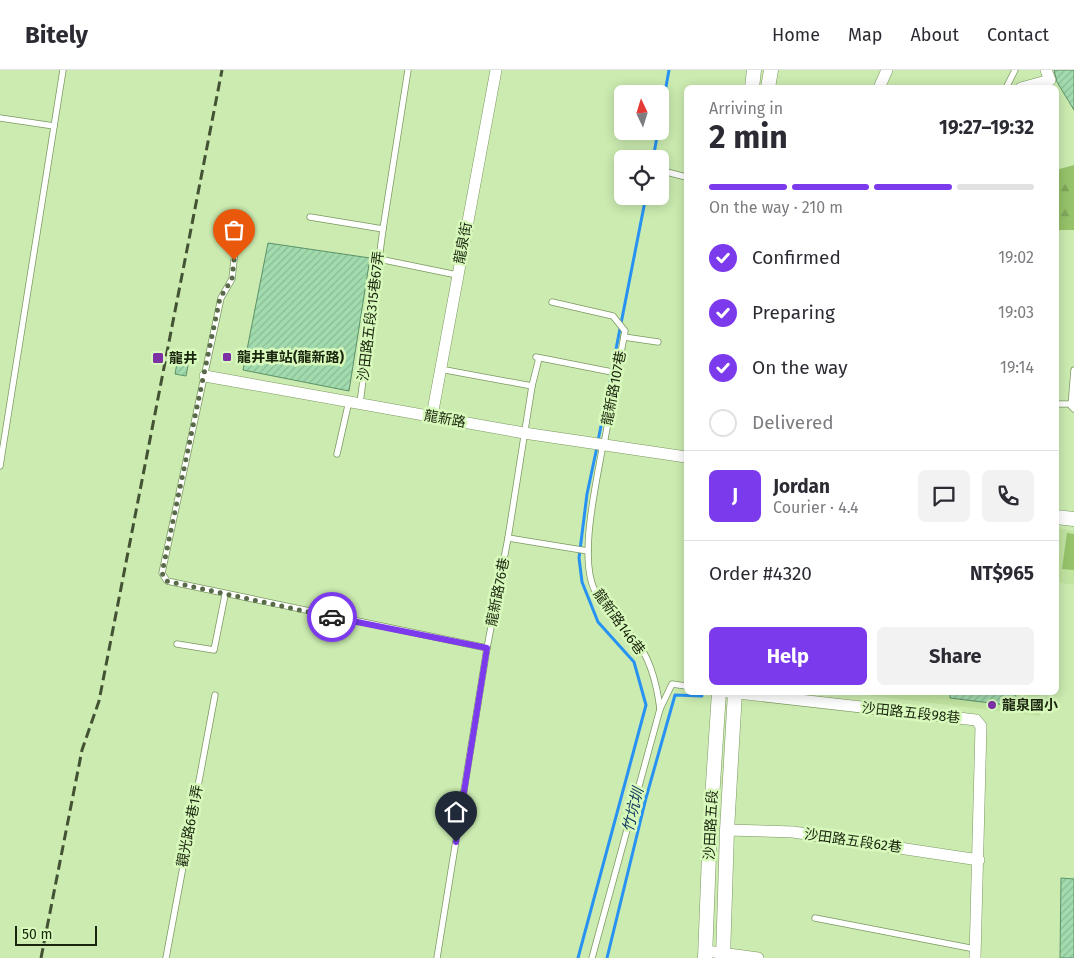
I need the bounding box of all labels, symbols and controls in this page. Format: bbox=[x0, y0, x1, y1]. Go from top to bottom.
text: Bitely bbox=[25, 21, 88, 49]
text: Home bbox=[772, 24, 820, 46]
text: Map bbox=[848, 24, 882, 46]
text: About bbox=[910, 24, 959, 46]
text: Contact bbox=[987, 24, 1049, 46]
north arrow bbox=[614, 85, 669, 140]
map controls bbox=[614, 85, 669, 205]
text: Arriving in bbox=[709, 99, 783, 118]
text: 19:27–19:32 bbox=[939, 116, 1034, 139]
text: 2 min bbox=[709, 118, 788, 156]
button: locate bbox=[614, 150, 669, 205]
text: On the way · 210 m bbox=[709, 198, 843, 217]
pin bbox=[213, 209, 255, 260]
icon: bag bbox=[220, 216, 248, 244]
street label: 龍泉街 bbox=[451, 221, 475, 265]
icon: check bbox=[709, 244, 737, 272]
text: Confirmed bbox=[752, 246, 841, 269]
text: 19:02 bbox=[998, 248, 1034, 267]
street label: 沙田路五段315巷67弄 bbox=[355, 250, 387, 382]
icon: check bbox=[709, 299, 737, 327]
text: Preparing bbox=[752, 301, 835, 324]
text: 19:03 bbox=[998, 303, 1034, 322]
place label: 龍井車站(龍新路) bbox=[237, 349, 345, 366]
street label: 龍新路107巷 bbox=[598, 349, 630, 427]
place label: 龍井 bbox=[169, 350, 197, 367]
marker: 龍井 bbox=[151, 351, 165, 365]
marker: 龍井車站(龍新路) bbox=[221, 351, 233, 363]
icon: check bbox=[709, 354, 737, 382]
text: On the way bbox=[752, 356, 848, 379]
text: 19:14 bbox=[1000, 358, 1034, 377]
street label: 龍新路 bbox=[423, 407, 467, 431]
text: Delivered bbox=[752, 411, 834, 434]
button: chat bbox=[918, 470, 970, 522]
button: phone bbox=[982, 470, 1034, 522]
text: Jordan bbox=[773, 475, 830, 498]
text: J bbox=[732, 484, 738, 507]
text: Courier · 4.4 bbox=[773, 498, 859, 517]
street label: 龍新路76巷 bbox=[483, 556, 513, 628]
text: Order #4320 bbox=[709, 562, 812, 585]
text: NT$965 bbox=[970, 562, 1034, 585]
street label: 龍新路146巷 bbox=[589, 586, 649, 658]
courier bbox=[307, 592, 357, 642]
icon: car bbox=[318, 603, 346, 631]
button: Help bbox=[709, 627, 867, 685]
button: Share bbox=[877, 627, 1034, 685]
place label: 龍泉國小 bbox=[1002, 697, 1058, 714]
street label: 沙田路五段98巷 bbox=[861, 699, 961, 727]
marker: 龍泉國小 bbox=[986, 699, 998, 711]
street label: 觀光路6巷1弄 bbox=[174, 783, 206, 869]
water label: 竹坑圳 bbox=[619, 784, 648, 834]
street label: 沙田路五段 bbox=[701, 790, 721, 860]
pin bbox=[435, 791, 477, 842]
icon: home bbox=[442, 798, 470, 826]
street label: 沙田路五段62巷 bbox=[803, 826, 903, 856]
scale bar bbox=[15, 923, 98, 946]
text: 50 m bbox=[22, 926, 53, 943]

